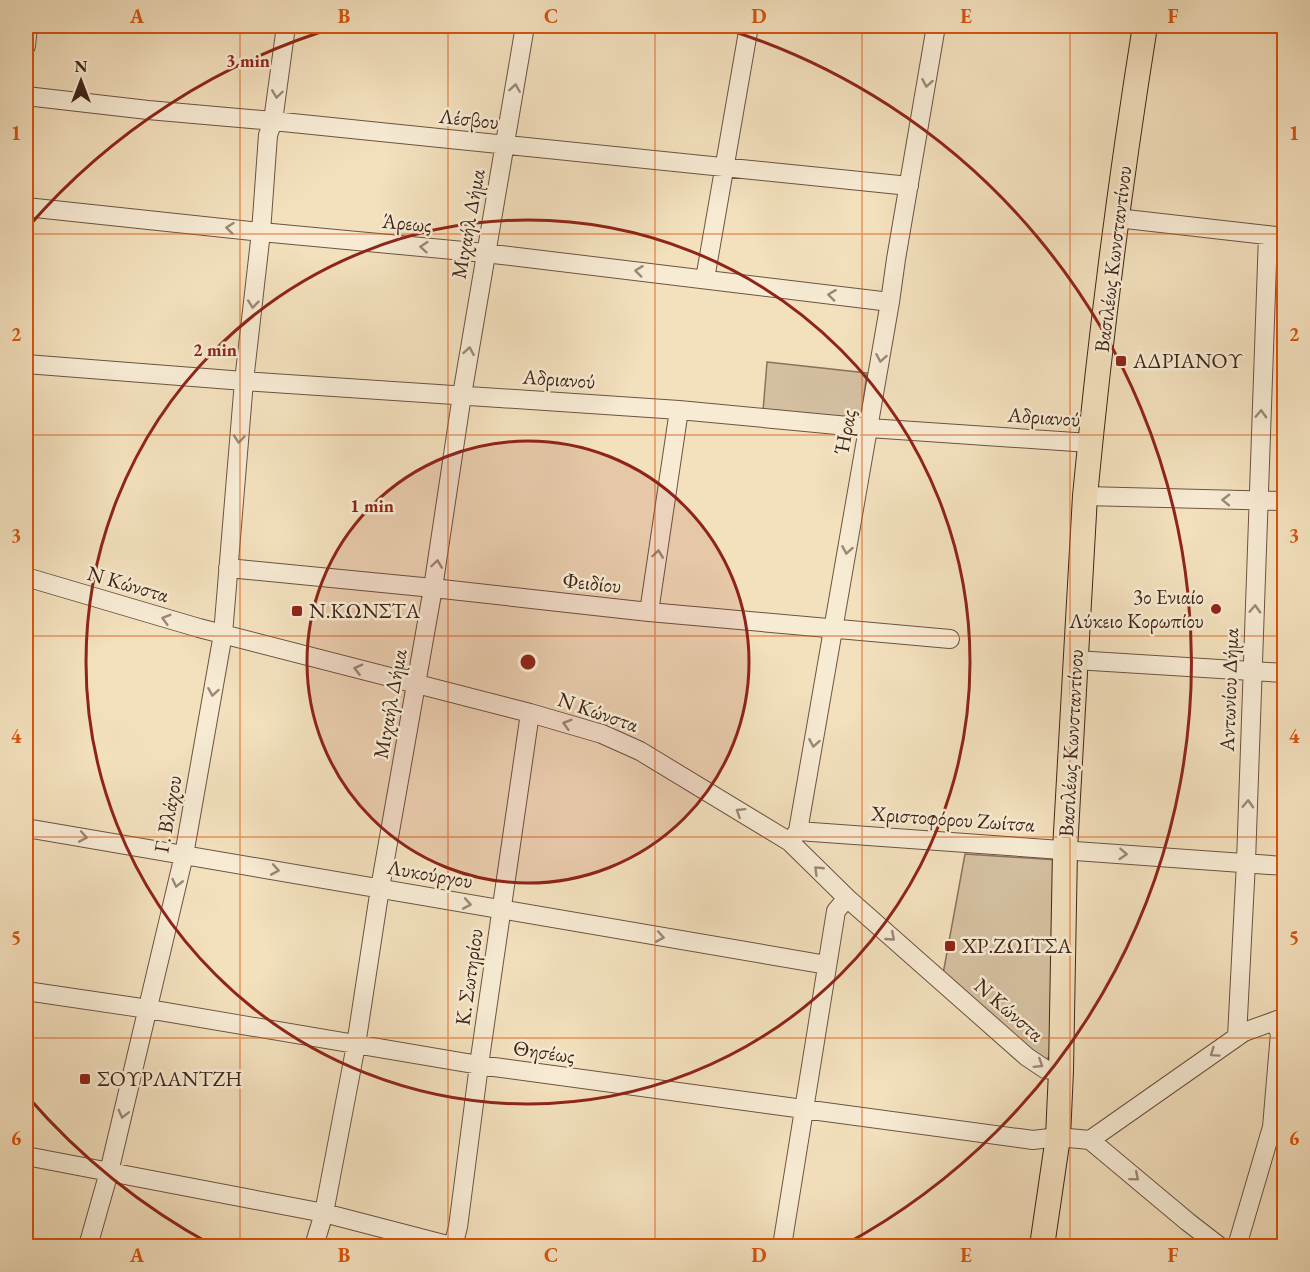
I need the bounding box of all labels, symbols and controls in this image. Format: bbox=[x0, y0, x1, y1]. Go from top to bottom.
text: A bbox=[129, 3, 145, 29]
text: B bbox=[338, 3, 350, 29]
text: C bbox=[544, 3, 558, 29]
text: D bbox=[751, 3, 767, 29]
text: E bbox=[960, 3, 972, 29]
text: F bbox=[1168, 3, 1179, 29]
text: 3 min bbox=[226, 49, 270, 72]
north arrow bbox=[51, 51, 111, 111]
text: N bbox=[75, 56, 88, 77]
one-way arrow bbox=[921, 78, 934, 88]
one-way arrow bbox=[508, 83, 520, 92]
one-way arrow bbox=[271, 89, 283, 98]
street label: Λέσβου bbox=[437, 102, 500, 135]
text: 1 bbox=[11, 120, 21, 146]
text: 1 bbox=[1289, 120, 1299, 146]
street label: Βασιλέως Κωνσταντίνου bbox=[1088, 164, 1137, 354]
street label: Μιχαήλ Δήμα bbox=[445, 166, 491, 281]
street label: Άρεως bbox=[380, 207, 433, 238]
one-way arrow bbox=[225, 223, 235, 235]
one-way arrow bbox=[420, 241, 429, 254]
one-way arrow bbox=[634, 265, 643, 278]
one-way arrow bbox=[828, 289, 837, 301]
one-way arrow bbox=[247, 299, 260, 308]
text: 2 bbox=[11, 321, 22, 347]
text: 2 bbox=[1289, 321, 1300, 347]
text: 2 min bbox=[193, 338, 237, 361]
one-way arrow bbox=[462, 346, 475, 356]
place label: ΑΔΡΙΑΝΟΥ bbox=[1132, 347, 1244, 374]
one-way arrow bbox=[875, 354, 887, 363]
marker: ΑΔΡΙΑΝΟΥ bbox=[1114, 354, 1128, 368]
street label: Αδριανού bbox=[521, 362, 596, 395]
street label: Αδριανού bbox=[1006, 400, 1081, 433]
street label: Ήρας bbox=[827, 407, 862, 457]
one-way arrow bbox=[1255, 410, 1268, 419]
one-way arrow bbox=[233, 435, 246, 444]
text: 1 min bbox=[350, 494, 394, 517]
one-way arrow bbox=[1222, 494, 1231, 506]
text: 3 bbox=[11, 522, 21, 548]
text: 3 bbox=[1289, 522, 1299, 548]
one-way arrow bbox=[842, 546, 854, 555]
one-way arrow bbox=[651, 550, 663, 559]
street label: Ν Κώνστα bbox=[84, 559, 173, 608]
one-way arrow bbox=[430, 560, 442, 569]
street label: Φειδίου bbox=[561, 566, 623, 599]
place label: 3ο Ενιαίο Λύκειο Κορωπίου bbox=[1068, 583, 1204, 634]
place label: Ν.ΚΩΝΣΤΑ bbox=[309, 597, 421, 624]
marker: 3ο Ενιαίο Λύκειο Κορωπίου bbox=[1209, 602, 1223, 616]
marker: Ν.ΚΩΝΣΤΑ bbox=[290, 604, 304, 618]
one-way arrow bbox=[1248, 605, 1261, 614]
one-way arrow bbox=[161, 614, 172, 626]
street label: Αντωνίου Δήμα bbox=[1213, 627, 1244, 753]
street label: Μιχαήλ Δήμα bbox=[367, 646, 413, 761]
street label: Βασιλέως Κωνσταντίνου bbox=[1052, 648, 1089, 837]
centre of rings bbox=[518, 652, 538, 672]
one-way arrow bbox=[353, 663, 363, 676]
street label: Ν Κώνστα bbox=[554, 685, 643, 738]
one-way arrow bbox=[207, 687, 219, 696]
one-way arrow bbox=[562, 719, 573, 731]
text: 4 bbox=[11, 723, 22, 749]
text: 4 bbox=[1289, 723, 1300, 749]
one-way arrow bbox=[808, 737, 821, 747]
street label: Γ. Βλάχου bbox=[147, 773, 188, 855]
street label: Χριστοφόρου Ζωίτσα bbox=[869, 799, 1036, 838]
one-way arrow bbox=[1241, 799, 1254, 808]
one-way arrow bbox=[736, 807, 746, 819]
one-way arrow bbox=[79, 831, 88, 843]
one-way arrow bbox=[1118, 847, 1127, 860]
street label: Λυκούργου bbox=[384, 853, 475, 894]
one-way arrow bbox=[271, 864, 280, 876]
one-way arrow bbox=[815, 867, 826, 878]
one-way arrow bbox=[171, 878, 184, 888]
one-way arrow bbox=[462, 897, 472, 910]
text: 5 bbox=[11, 924, 21, 950]
text: 5 bbox=[1289, 924, 1299, 950]
street label: Κ. Σωτηρίου bbox=[448, 927, 489, 1027]
one-way arrow bbox=[655, 930, 664, 942]
one-way arrow bbox=[884, 930, 895, 941]
place label: ΧΡ.ΖΩΙΤΣΑ bbox=[961, 932, 1072, 959]
marker: ΧΡ.ΖΩΙΤΣΑ bbox=[943, 939, 957, 953]
street label: Ν Κώνστα bbox=[969, 972, 1050, 1048]
street label: Θησέως bbox=[511, 1034, 577, 1069]
one-way arrow bbox=[1210, 1046, 1221, 1057]
one-way arrow bbox=[1032, 1057, 1043, 1068]
place label: ΣΟΥΡΛΑΝΤΖΗ bbox=[97, 1065, 242, 1092]
marker: ΣΟΥΡΛΑΝΤΖΗ bbox=[78, 1072, 92, 1086]
one-way arrow bbox=[117, 1109, 130, 1119]
text: 6 bbox=[11, 1125, 22, 1151]
text: 6 bbox=[1289, 1125, 1300, 1151]
one-way arrow bbox=[1128, 1170, 1139, 1181]
text: A bbox=[129, 1242, 145, 1268]
text: B bbox=[338, 1242, 350, 1268]
text: C bbox=[544, 1242, 558, 1268]
text: D bbox=[751, 1242, 767, 1268]
text: E bbox=[960, 1242, 972, 1268]
text: F bbox=[1168, 1242, 1179, 1268]

